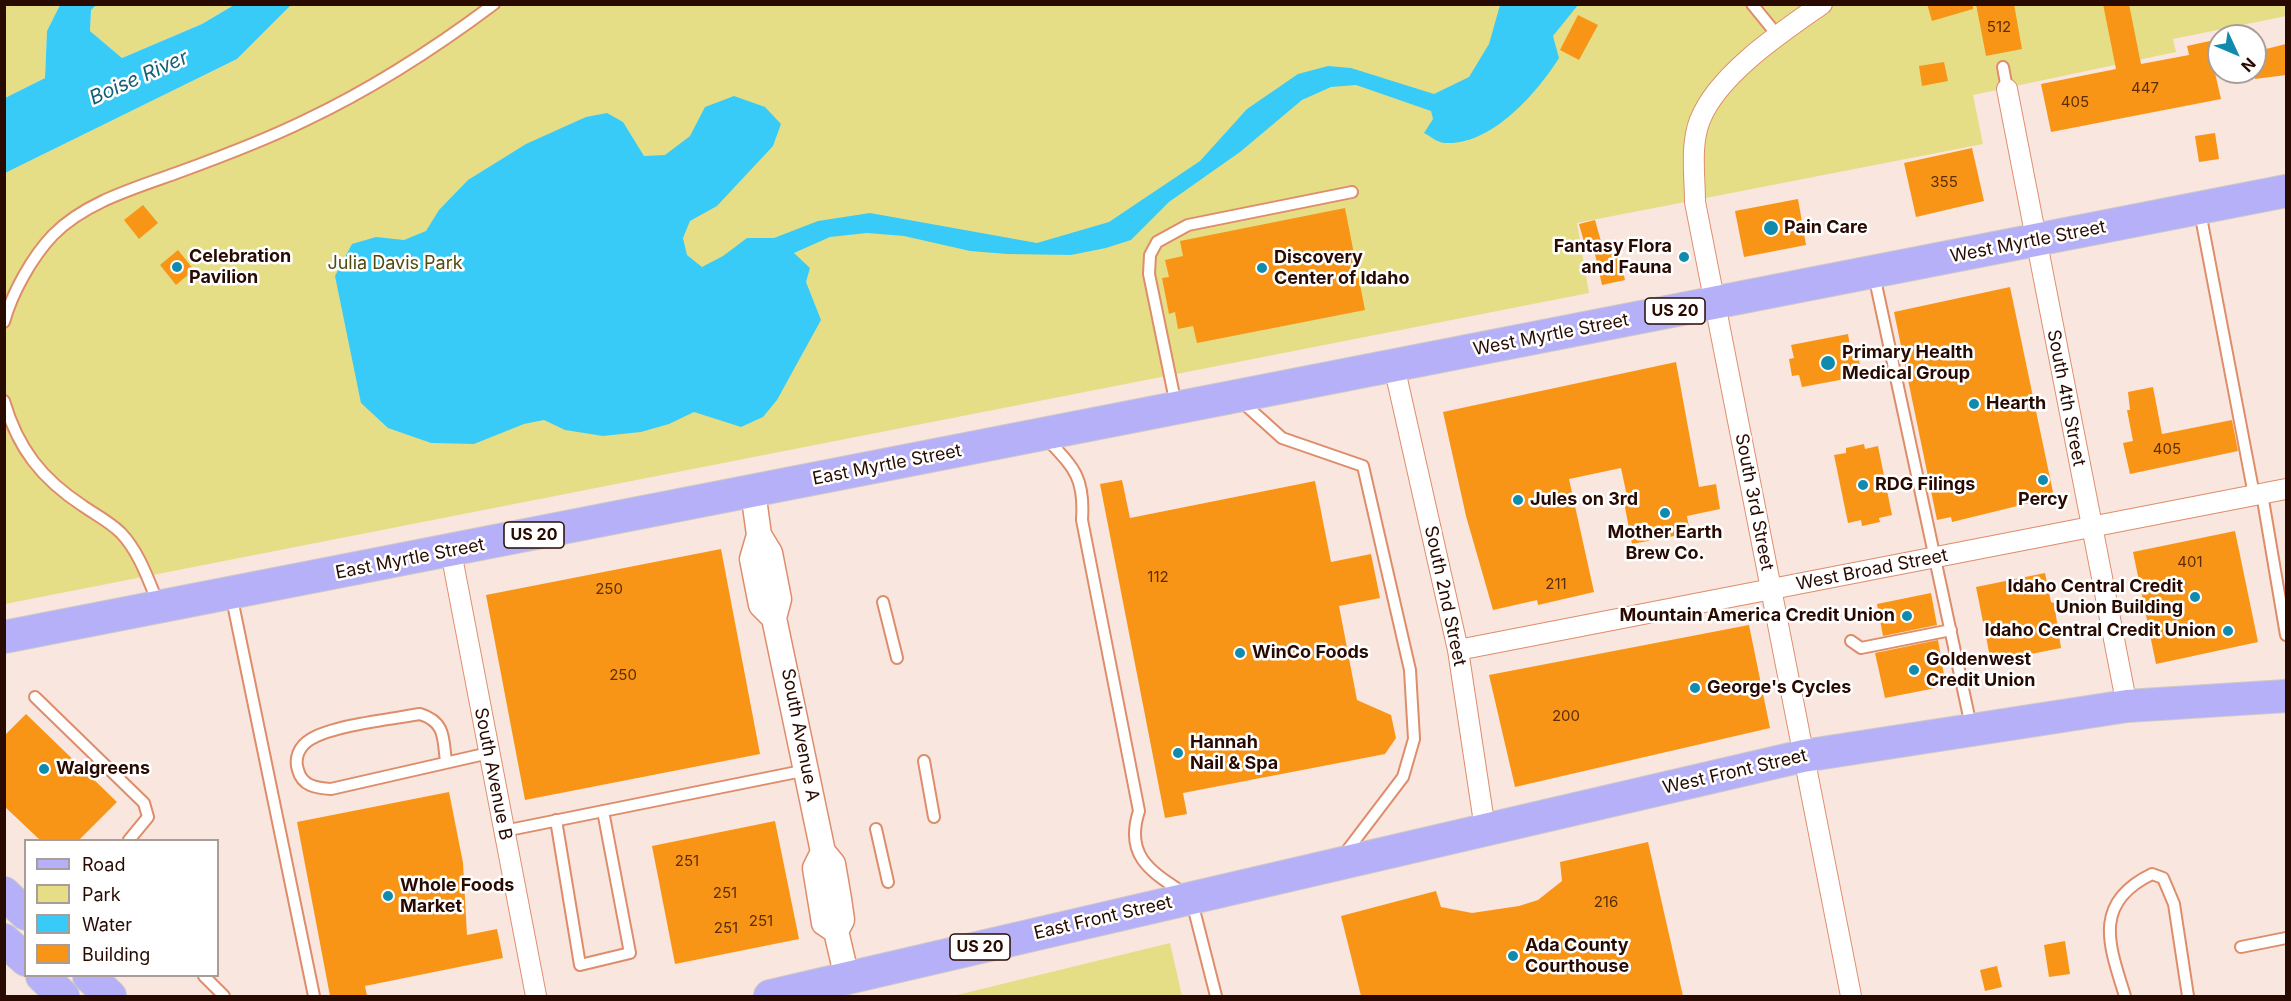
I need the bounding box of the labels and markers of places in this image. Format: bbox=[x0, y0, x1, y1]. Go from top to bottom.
place label: Pain Care bbox=[1784, 217, 1868, 239]
marker: Pain Care bbox=[1762, 219, 1780, 237]
place label: Fantasy Flora and Fauna bbox=[1554, 236, 1672, 278]
place label: Celebration Pavilion bbox=[189, 246, 291, 288]
place label: Discovery Center of Idaho bbox=[1274, 247, 1410, 290]
marker: Fantasy Flora and Fauna bbox=[1677, 250, 1691, 264]
marker: Celebration Pavilion bbox=[170, 260, 184, 274]
marker: Discovery Center of Idaho bbox=[1255, 261, 1269, 275]
place label: Primary Health Medical Group bbox=[1842, 342, 1973, 385]
marker: Primary Health Medical Group bbox=[1819, 354, 1837, 372]
place label: Hearth bbox=[1986, 393, 2046, 415]
marker: Hearth bbox=[1967, 397, 1981, 411]
marker: Percy bbox=[2036, 473, 2050, 487]
place label: RDG Filings bbox=[1875, 474, 1975, 496]
marker: RDG Filings bbox=[1856, 478, 1870, 492]
place label: Jules on 3rd bbox=[1530, 489, 1638, 511]
place label: Percy bbox=[2018, 489, 2068, 511]
marker: Jules on 3rd bbox=[1511, 493, 1525, 507]
marker: Mother Earth Brew Co. bbox=[1658, 506, 1672, 520]
place label: Mother Earth Brew Co. bbox=[1608, 522, 1722, 564]
place label: Idaho Central Credit Union Building bbox=[2007, 576, 2183, 618]
marker: Idaho Central Credit Union Building bbox=[2188, 590, 2202, 604]
place label: Mountain America Credit Union bbox=[1619, 605, 1895, 627]
marker: Mountain America Credit Union bbox=[1900, 609, 1914, 623]
place label: Idaho Central Credit Union bbox=[1985, 620, 2216, 642]
marker: Idaho Central Credit Union bbox=[2221, 624, 2235, 638]
place label: WinCo Foods bbox=[1252, 642, 1369, 664]
marker: WinCo Foods bbox=[1233, 646, 1247, 660]
place label: Goldenwest Credit Union bbox=[1926, 649, 2036, 692]
marker: Goldenwest Credit Union bbox=[1907, 663, 1921, 677]
place label: George's Cycles bbox=[1707, 677, 1851, 699]
marker: George's Cycles bbox=[1688, 681, 1702, 695]
place label: Hannah Nail & Spa bbox=[1190, 732, 1278, 774]
marker: Hannah Nail & Spa bbox=[1171, 746, 1185, 760]
place label: Walgreens bbox=[56, 758, 150, 780]
marker: Walgreens bbox=[37, 762, 51, 776]
place label: Whole Foods Market bbox=[400, 875, 514, 918]
marker: Whole Foods Market bbox=[381, 889, 395, 903]
place label: Ada County Courthouse bbox=[1525, 935, 1629, 978]
marker: Ada County Courthouse bbox=[1506, 949, 1520, 963]

